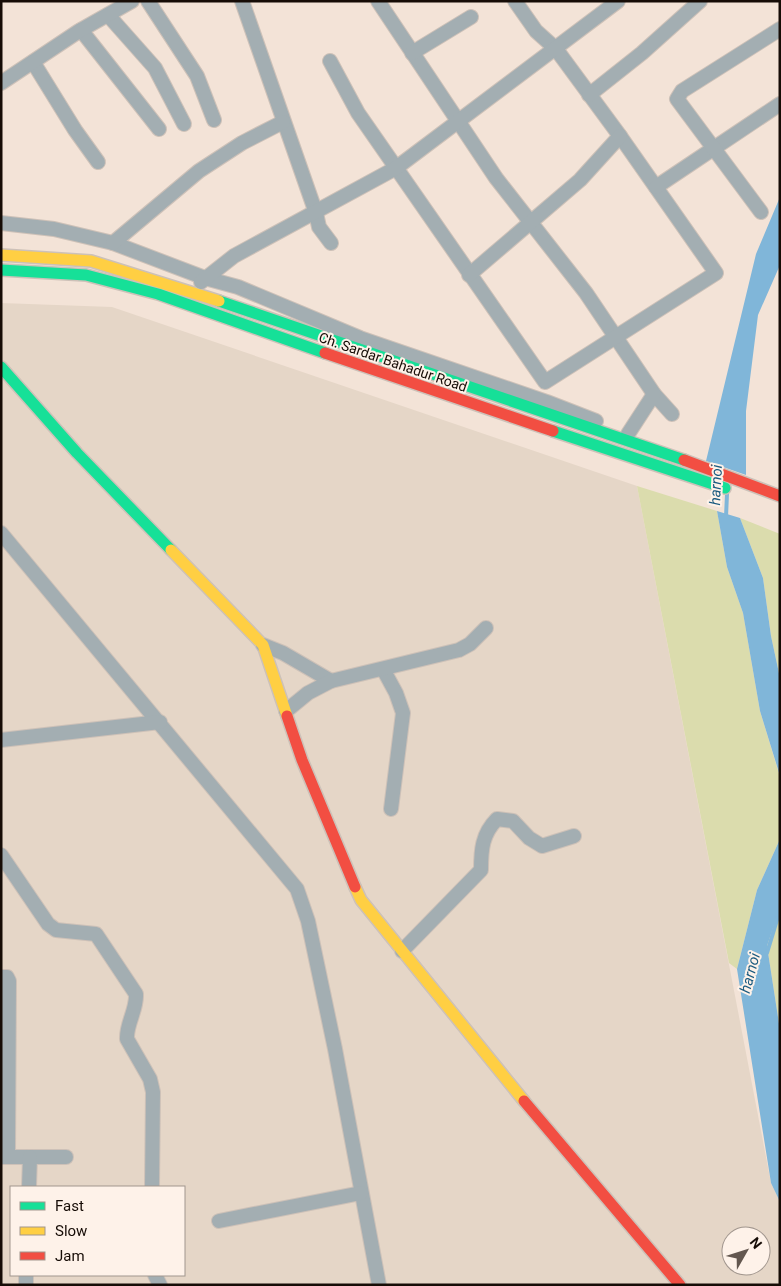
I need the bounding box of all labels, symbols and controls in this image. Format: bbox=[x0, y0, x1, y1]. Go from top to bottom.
street label: Ch. Sardar Bahadur Road bbox=[317, 329, 469, 395]
water label: harnoi bbox=[706, 464, 726, 506]
water label: harnoi bbox=[736, 951, 764, 995]
legend bbox=[10, 1186, 185, 1276]
text: Fast bbox=[55, 1197, 84, 1215]
text: Slow bbox=[55, 1222, 87, 1240]
north arrow bbox=[721, 1226, 771, 1276]
text: N bbox=[747, 1234, 765, 1252]
text: Jam bbox=[55, 1247, 85, 1265]

